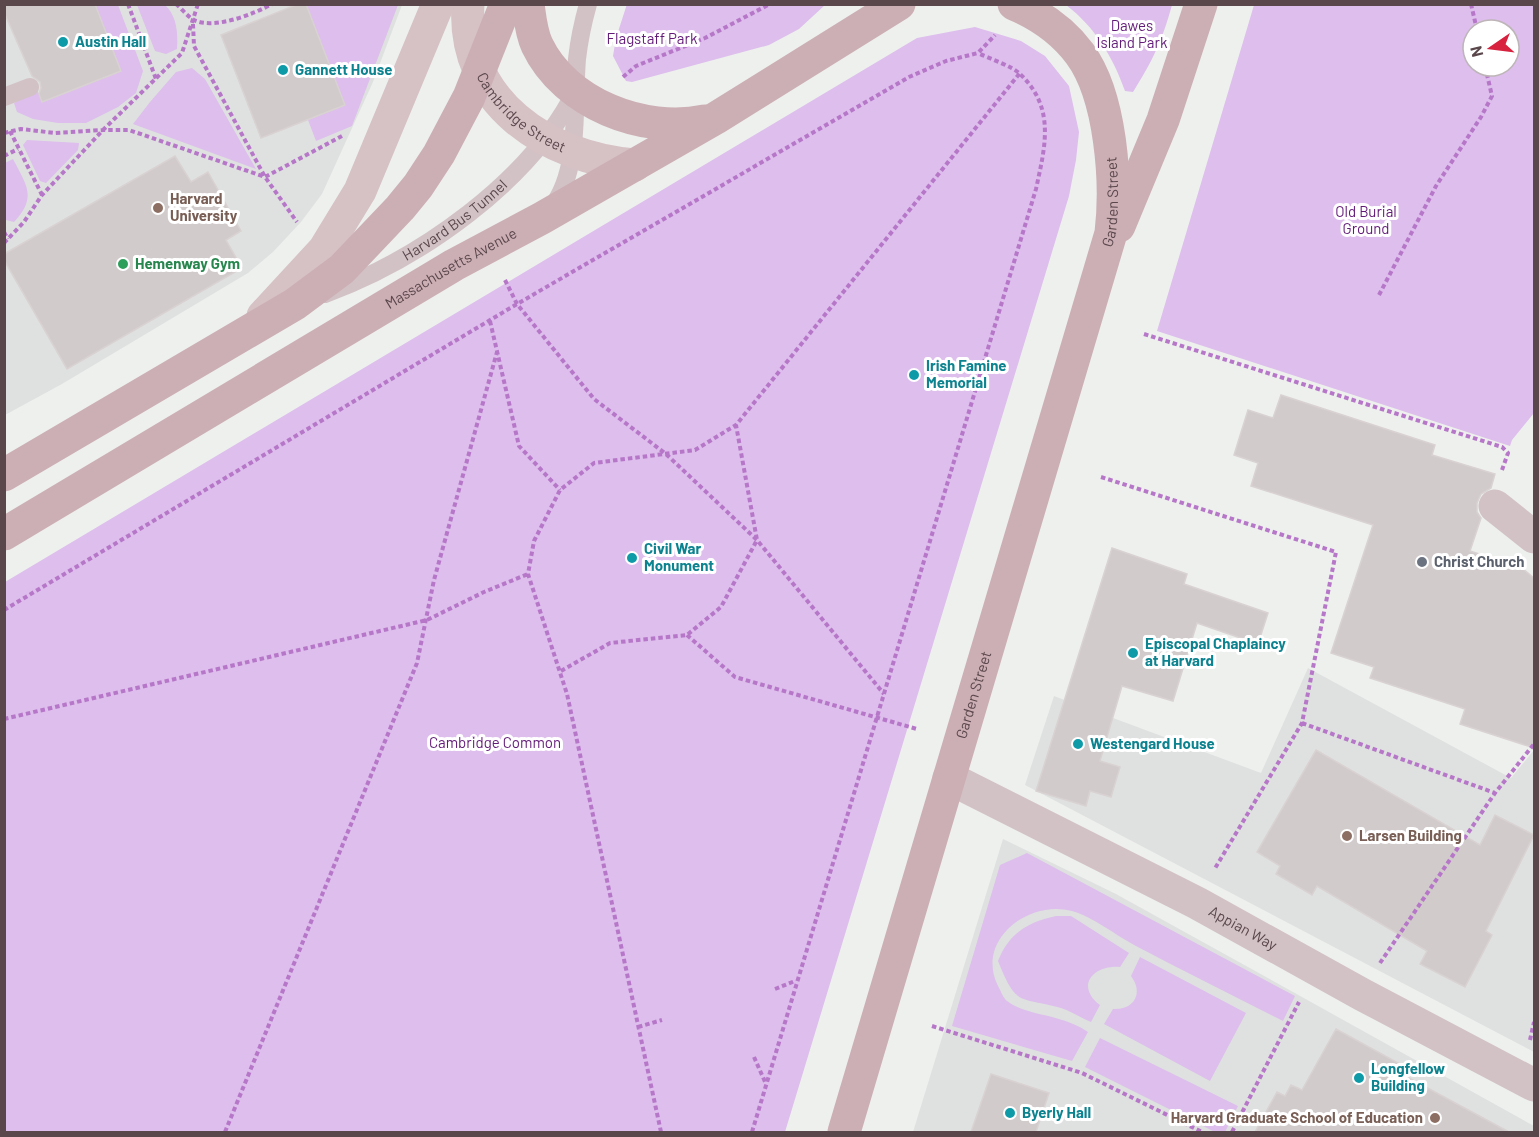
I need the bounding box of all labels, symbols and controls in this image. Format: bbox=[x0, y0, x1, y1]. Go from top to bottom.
park label: Dawes Island Park bbox=[1097, 16, 1168, 51]
north arrow bbox=[1461, 18, 1521, 78]
park label: Flagstaff Park bbox=[607, 29, 698, 47]
place label: Austin Hall bbox=[75, 32, 146, 50]
marker: Austin Hall bbox=[56, 35, 70, 49]
text: N bbox=[1465, 44, 1486, 59]
place label: Gannett House bbox=[295, 60, 393, 78]
marker: Gannett House bbox=[276, 63, 290, 77]
street label: Cambridge Street bbox=[474, 69, 569, 156]
street label: Garden Street bbox=[1097, 156, 1121, 249]
street label: Harvard Bus Tunnel bbox=[399, 175, 510, 264]
place label: Harvard University bbox=[170, 189, 238, 224]
marker: Harvard University bbox=[151, 201, 165, 215]
park label: Old Burial Ground bbox=[1335, 202, 1397, 237]
street label: Massachusetts Avenue bbox=[382, 223, 519, 312]
place label: Hemenway Gym bbox=[135, 254, 240, 272]
marker: Hemenway Gym bbox=[116, 257, 130, 271]
place label: Irish Famine Memorial bbox=[926, 356, 1007, 391]
marker: Irish Famine Memorial bbox=[907, 368, 921, 382]
place label: Civil War Monument bbox=[644, 539, 714, 574]
marker: Civil War Monument bbox=[625, 551, 639, 565]
place label: Christ Church bbox=[1434, 552, 1524, 570]
marker: Christ Church bbox=[1415, 555, 1429, 569]
place label: Episcopal Chaplaincy at Harvard bbox=[1145, 634, 1286, 669]
marker: Episcopal Chaplaincy at Harvard bbox=[1126, 646, 1140, 660]
street label: Garden Street bbox=[951, 649, 994, 741]
park label: Cambridge Common bbox=[429, 733, 561, 751]
place label: Westengard House bbox=[1090, 734, 1215, 752]
marker: Westengard House bbox=[1071, 737, 1085, 751]
place label: Larsen Building bbox=[1359, 826, 1462, 844]
marker: Larsen Building bbox=[1340, 829, 1354, 843]
street label: Appian Way bbox=[1206, 901, 1281, 954]
place label: Longfellow Building bbox=[1371, 1059, 1445, 1094]
marker: Longfellow Building bbox=[1352, 1071, 1366, 1085]
place label: Byerly Hall bbox=[1022, 1103, 1091, 1121]
marker: Byerly Hall bbox=[1003, 1106, 1017, 1120]
place label: Harvard Graduate School of Education bbox=[1171, 1108, 1423, 1126]
marker: Harvard Graduate School of Education bbox=[1428, 1111, 1442, 1125]

